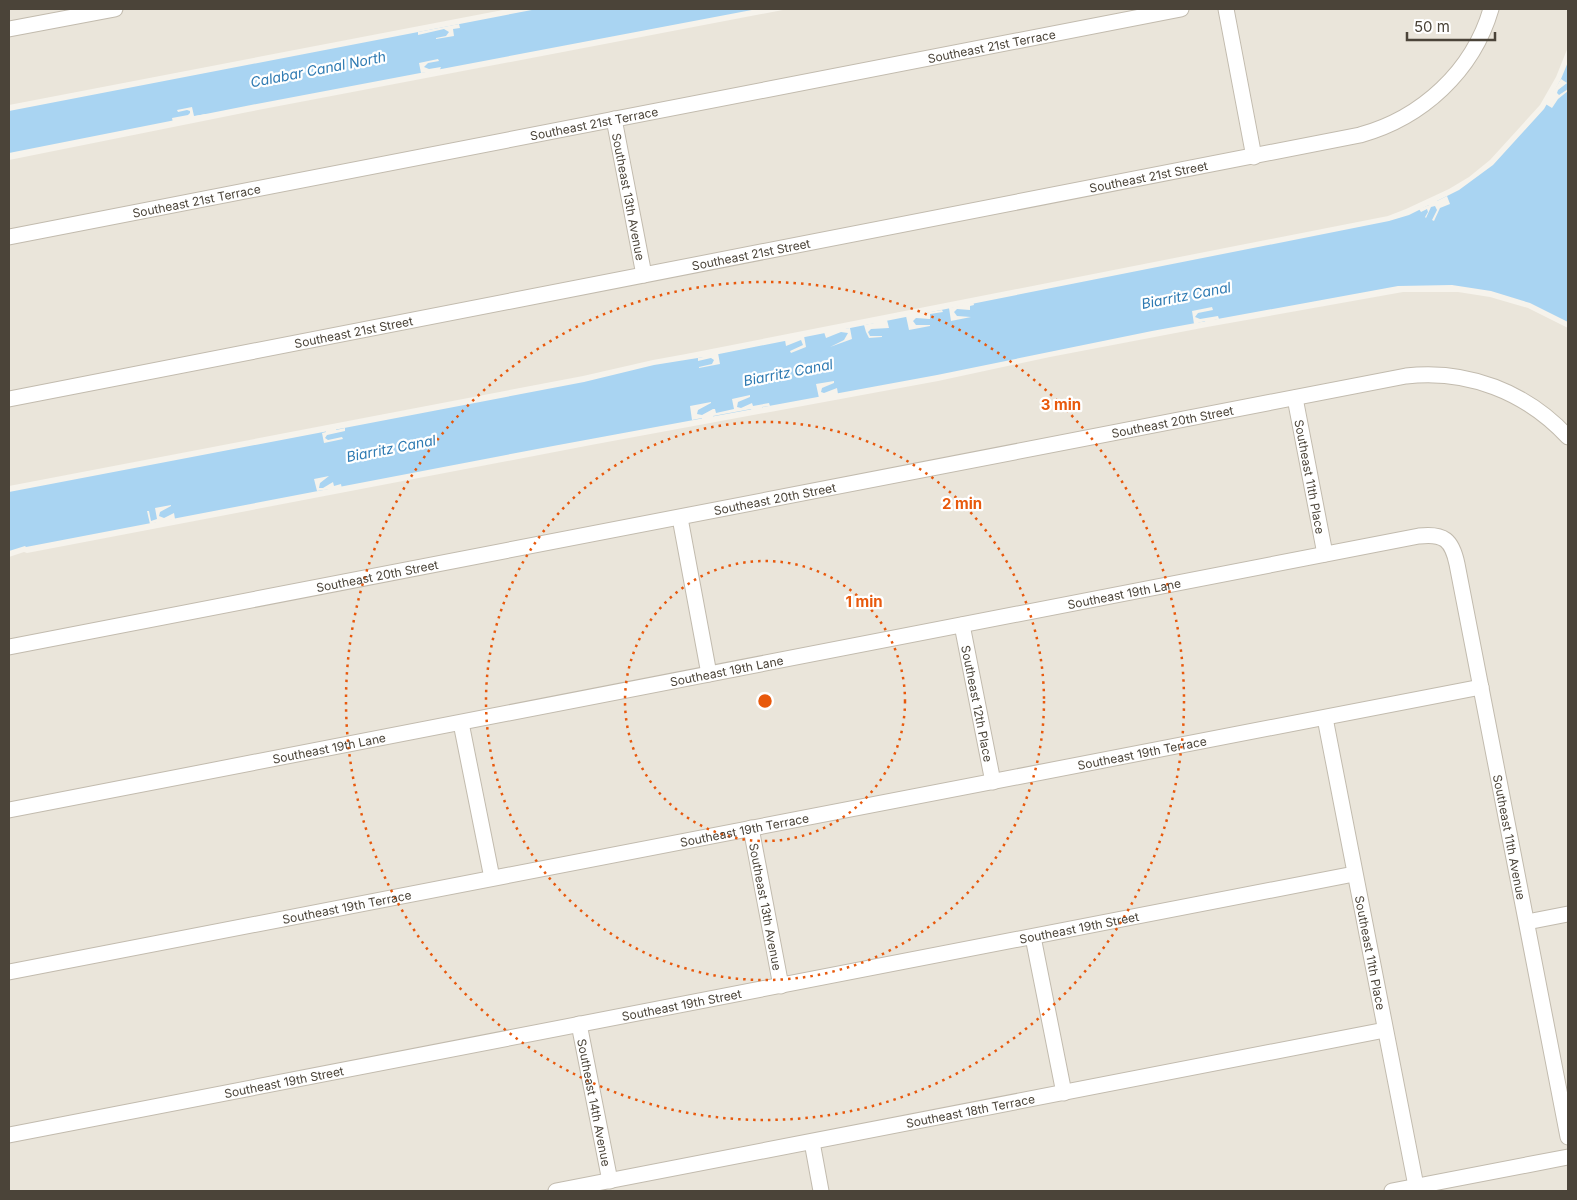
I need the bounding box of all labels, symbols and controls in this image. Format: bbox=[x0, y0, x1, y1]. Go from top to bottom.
scale bar bbox=[1407, 10, 1494, 42]
text: 50 m bbox=[1414, 17, 1450, 36]
street label: Southeast 21st Terrace bbox=[926, 26, 1057, 66]
water label: Calabar Canal North bbox=[249, 48, 387, 90]
street label: Southeast 21st Terrace bbox=[529, 103, 659, 143]
street label: Southeast 13th Avenue bbox=[609, 132, 649, 262]
street label: Southeast 21st Street bbox=[1088, 157, 1209, 195]
street label: Southeast 21st Terrace bbox=[131, 181, 262, 220]
street label: Southeast 21st Street bbox=[690, 235, 812, 273]
water label: Biarritz Canal bbox=[1140, 278, 1233, 312]
street label: Southeast 21st Street bbox=[293, 313, 414, 351]
water label: Biarritz Canal bbox=[742, 355, 835, 389]
text: 3 min bbox=[1041, 395, 1081, 414]
street label: Southeast 20th Street bbox=[1110, 402, 1235, 441]
street label: Southeast 11th Place bbox=[1292, 418, 1328, 535]
water label: Biarritz Canal bbox=[345, 431, 438, 465]
street label: Southeast 20th Street bbox=[712, 479, 837, 518]
text: 2 min bbox=[942, 494, 982, 513]
street label: Southeast 20th Street bbox=[315, 556, 439, 595]
street label: Southeast 19th Lane bbox=[1066, 575, 1182, 612]
text: 1 min bbox=[845, 592, 883, 611]
street label: Southeast 12th Place bbox=[959, 644, 996, 763]
street label: Southeast 19th Lane bbox=[669, 652, 785, 689]
centre of rings bbox=[756, 692, 774, 710]
street label: Southeast 19th Lane bbox=[271, 729, 387, 766]
street label: Southeast 19th Terrace bbox=[1076, 733, 1208, 772]
street label: Southeast 11th Avenue bbox=[1490, 773, 1529, 901]
street label: Southeast 19th Terrace bbox=[679, 810, 810, 849]
street label: Southeast 13th Avenue bbox=[746, 842, 785, 972]
street label: Southeast 19th Terrace bbox=[281, 887, 413, 926]
street label: Southeast 11th Place bbox=[1352, 894, 1389, 1011]
street label: Southeast 19th Street bbox=[1018, 908, 1140, 946]
street label: Southeast 19th Street bbox=[620, 986, 743, 1023]
street label: Southeast 14th Avenue bbox=[575, 1037, 614, 1168]
street label: Southeast 19th Street bbox=[223, 1063, 345, 1101]
street label: Southeast 18th Terrace bbox=[905, 1091, 1036, 1130]

